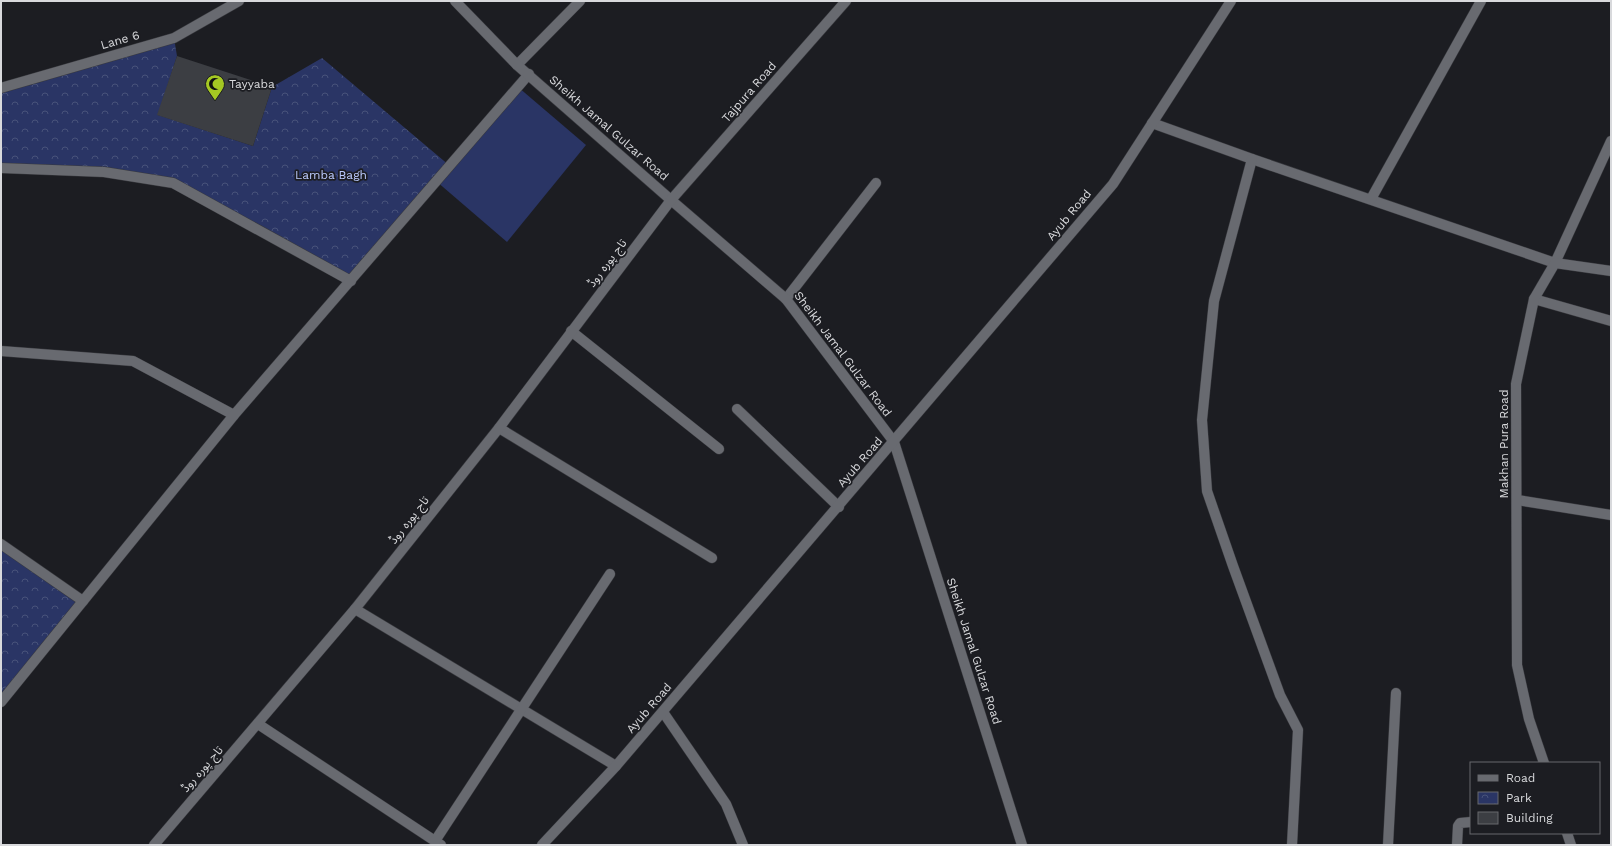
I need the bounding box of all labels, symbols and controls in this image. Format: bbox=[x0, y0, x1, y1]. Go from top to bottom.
street label: Lane 6 bbox=[99, 28, 141, 52]
street label: Tajpura Road bbox=[719, 59, 779, 125]
street label: Sheikh Jamal Gulzar Road bbox=[547, 72, 671, 184]
mosque icon: Tayyaba bbox=[204, 73, 226, 101]
place label: Tayyaba bbox=[229, 77, 275, 91]
park label: Lamba Bagh bbox=[295, 168, 367, 182]
street label: Ayub Road bbox=[1044, 187, 1094, 243]
street label: تاج پورہ روڈ bbox=[584, 236, 631, 291]
street label: Sheikh Jamal Gulzar Road bbox=[791, 289, 895, 419]
street label: Makhan Pura Road bbox=[1497, 390, 1511, 498]
street label: Ayub Road bbox=[834, 434, 886, 490]
street label: تاج پورہ روڈ bbox=[386, 493, 434, 548]
street label: Sheikh Jamal Gulzar Road bbox=[944, 576, 1004, 726]
street label: Ayub Road bbox=[623, 680, 675, 736]
street label: تاج پورہ روڈ bbox=[178, 743, 228, 796]
legend bbox=[1470, 762, 1600, 834]
text: Road bbox=[1506, 771, 1535, 785]
text: Park bbox=[1506, 791, 1532, 805]
text: Building bbox=[1506, 811, 1553, 825]

